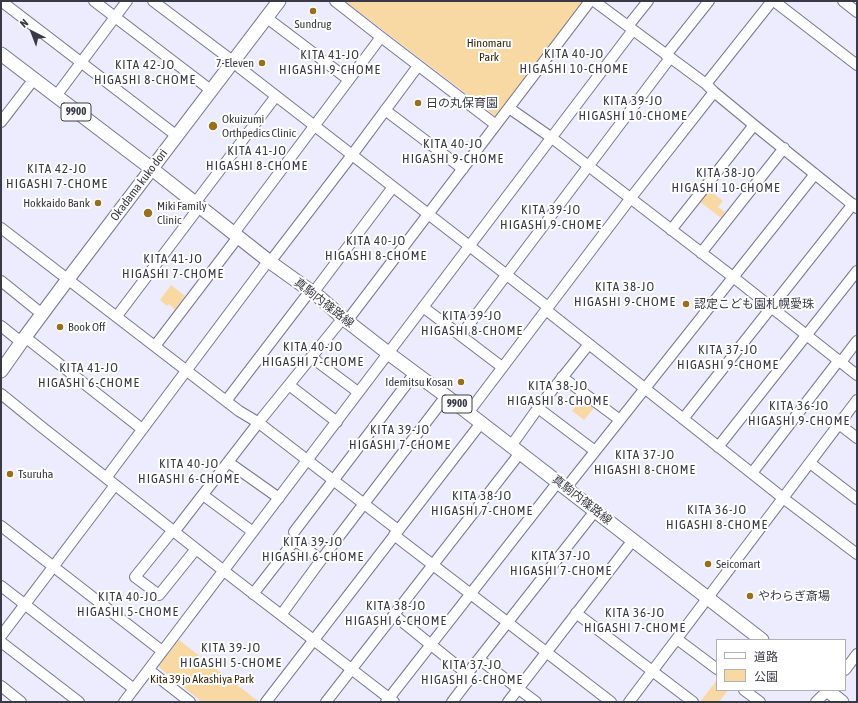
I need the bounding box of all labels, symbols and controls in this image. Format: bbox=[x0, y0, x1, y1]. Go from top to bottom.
marker: Sundrug bbox=[308, 6, 318, 16]
north arrow bbox=[12, 12, 52, 52]
text: N bbox=[18, 16, 30, 30]
place label: Sundrug bbox=[295, 17, 331, 31]
park label: Hinomaru Park bbox=[467, 36, 511, 64]
district label: KITA 40-JO HIGASHI 10-CHOME bbox=[520, 46, 628, 77]
district label: KITA 41-JO HIGASHI 9-CHOME bbox=[279, 47, 381, 78]
place label: 7-Eleven bbox=[216, 56, 254, 70]
district label: KITA 42-JO HIGASHI 8-CHOME bbox=[94, 57, 196, 88]
marker: 7-Eleven bbox=[257, 58, 267, 68]
district label: KITA 39-JO HIGASHI 10-CHOME bbox=[579, 93, 687, 124]
place label: 日の丸保育園 bbox=[426, 96, 498, 110]
marker: 日の丸保育園 bbox=[413, 98, 423, 108]
road number: 9900 bbox=[61, 103, 91, 121]
place label: Okuizumi Orthpedics Clinic bbox=[222, 112, 296, 140]
marker: Okuizumi Orthpedics Clinic bbox=[207, 120, 219, 132]
district label: KITA 40-JO HIGASHI 9-CHOME bbox=[402, 136, 504, 167]
district label: KITA 41-JO HIGASHI 8-CHOME bbox=[206, 143, 308, 174]
street label: Okadama kuko dori bbox=[107, 146, 171, 224]
district label: KITA 42-JO HIGASHI 7-CHOME bbox=[6, 161, 108, 192]
district label: KITA 38-JO HIGASHI 10-CHOME bbox=[672, 165, 780, 196]
place label: Hokkaido Bank bbox=[23, 196, 90, 210]
marker: Hokkaido Bank bbox=[93, 198, 103, 208]
place label: Miki Family Clinic bbox=[157, 199, 207, 227]
district label: KITA 39-JO HIGASHI 9-CHOME bbox=[500, 202, 602, 233]
marker: Miki Family Clinic bbox=[142, 207, 154, 219]
district label: KITA 40-JO HIGASHI 8-CHOME bbox=[325, 233, 427, 264]
district label: KITA 41-JO HIGASHI 7-CHOME bbox=[122, 251, 224, 282]
street label: 真駒内篠路線 bbox=[291, 275, 357, 331]
district label: KITA 38-JO HIGASHI 9-CHOME bbox=[574, 279, 676, 310]
place label: 認定こども園札幌愛珠 bbox=[694, 297, 814, 311]
marker: 認定こども園札幌愛珠 bbox=[681, 299, 691, 309]
district label: KITA 39-JO HIGASHI 8-CHOME bbox=[421, 308, 523, 339]
place label: Book Off bbox=[68, 320, 105, 334]
marker: Book Off bbox=[55, 322, 65, 332]
district label: KITA 40-JO HIGASHI 7-CHOME bbox=[262, 339, 364, 370]
district label: KITA 37-JO HIGASHI 9-CHOME bbox=[677, 342, 779, 373]
district label: KITA 41-JO HIGASHI 6-CHOME bbox=[38, 360, 140, 391]
place label: Idemitsu Kosan bbox=[385, 375, 453, 389]
marker: Idemitsu Kosan bbox=[456, 377, 466, 387]
district label: KITA 38-JO HIGASHI 8-CHOME bbox=[507, 378, 609, 409]
road number: 9900 bbox=[442, 395, 472, 413]
district label: KITA 36-JO HIGASHI 9-CHOME bbox=[748, 398, 850, 429]
district label: KITA 39-JO HIGASHI 7-CHOME bbox=[349, 422, 451, 453]
district label: KITA 37-JO HIGASHI 8-CHOME bbox=[594, 447, 696, 478]
district label: KITA 40-JO HIGASHI 6-CHOME bbox=[138, 456, 240, 487]
place label: Tsuruha bbox=[18, 467, 53, 481]
marker: Tsuruha bbox=[5, 469, 15, 479]
street label: 真駒内篠路線 bbox=[549, 472, 615, 528]
district label: KITA 38-JO HIGASHI 7-CHOME bbox=[431, 488, 533, 519]
district label: KITA 36-JO HIGASHI 8-CHOME bbox=[666, 502, 768, 533]
district label: KITA 39-JO HIGASHI 6-CHOME bbox=[262, 534, 364, 565]
district label: KITA 37-JO HIGASHI 7-CHOME bbox=[510, 548, 612, 579]
place label: Seicomart bbox=[716, 557, 760, 571]
marker: Seicomart bbox=[703, 559, 713, 569]
district label: KITA 40-JO HIGASHI 5-CHOME bbox=[77, 589, 179, 620]
place label: やわらぎ斎場 bbox=[758, 589, 830, 603]
marker: やわらぎ斎場 bbox=[745, 591, 755, 601]
district label: KITA 38-JO HIGASHI 6-CHOME bbox=[345, 598, 447, 629]
district label: KITA 36-JO HIGASHI 7-CHOME bbox=[584, 605, 686, 636]
legend bbox=[716, 639, 846, 691]
district label: KITA 39-JO HIGASHI 5-CHOME bbox=[180, 640, 282, 671]
text: 道路 bbox=[754, 650, 778, 664]
district label: KITA 37-JO HIGASHI 6-CHOME bbox=[421, 657, 523, 688]
text: 公園 bbox=[754, 670, 778, 684]
park label: Kita 39 jo Akashiya Park bbox=[150, 672, 254, 686]

